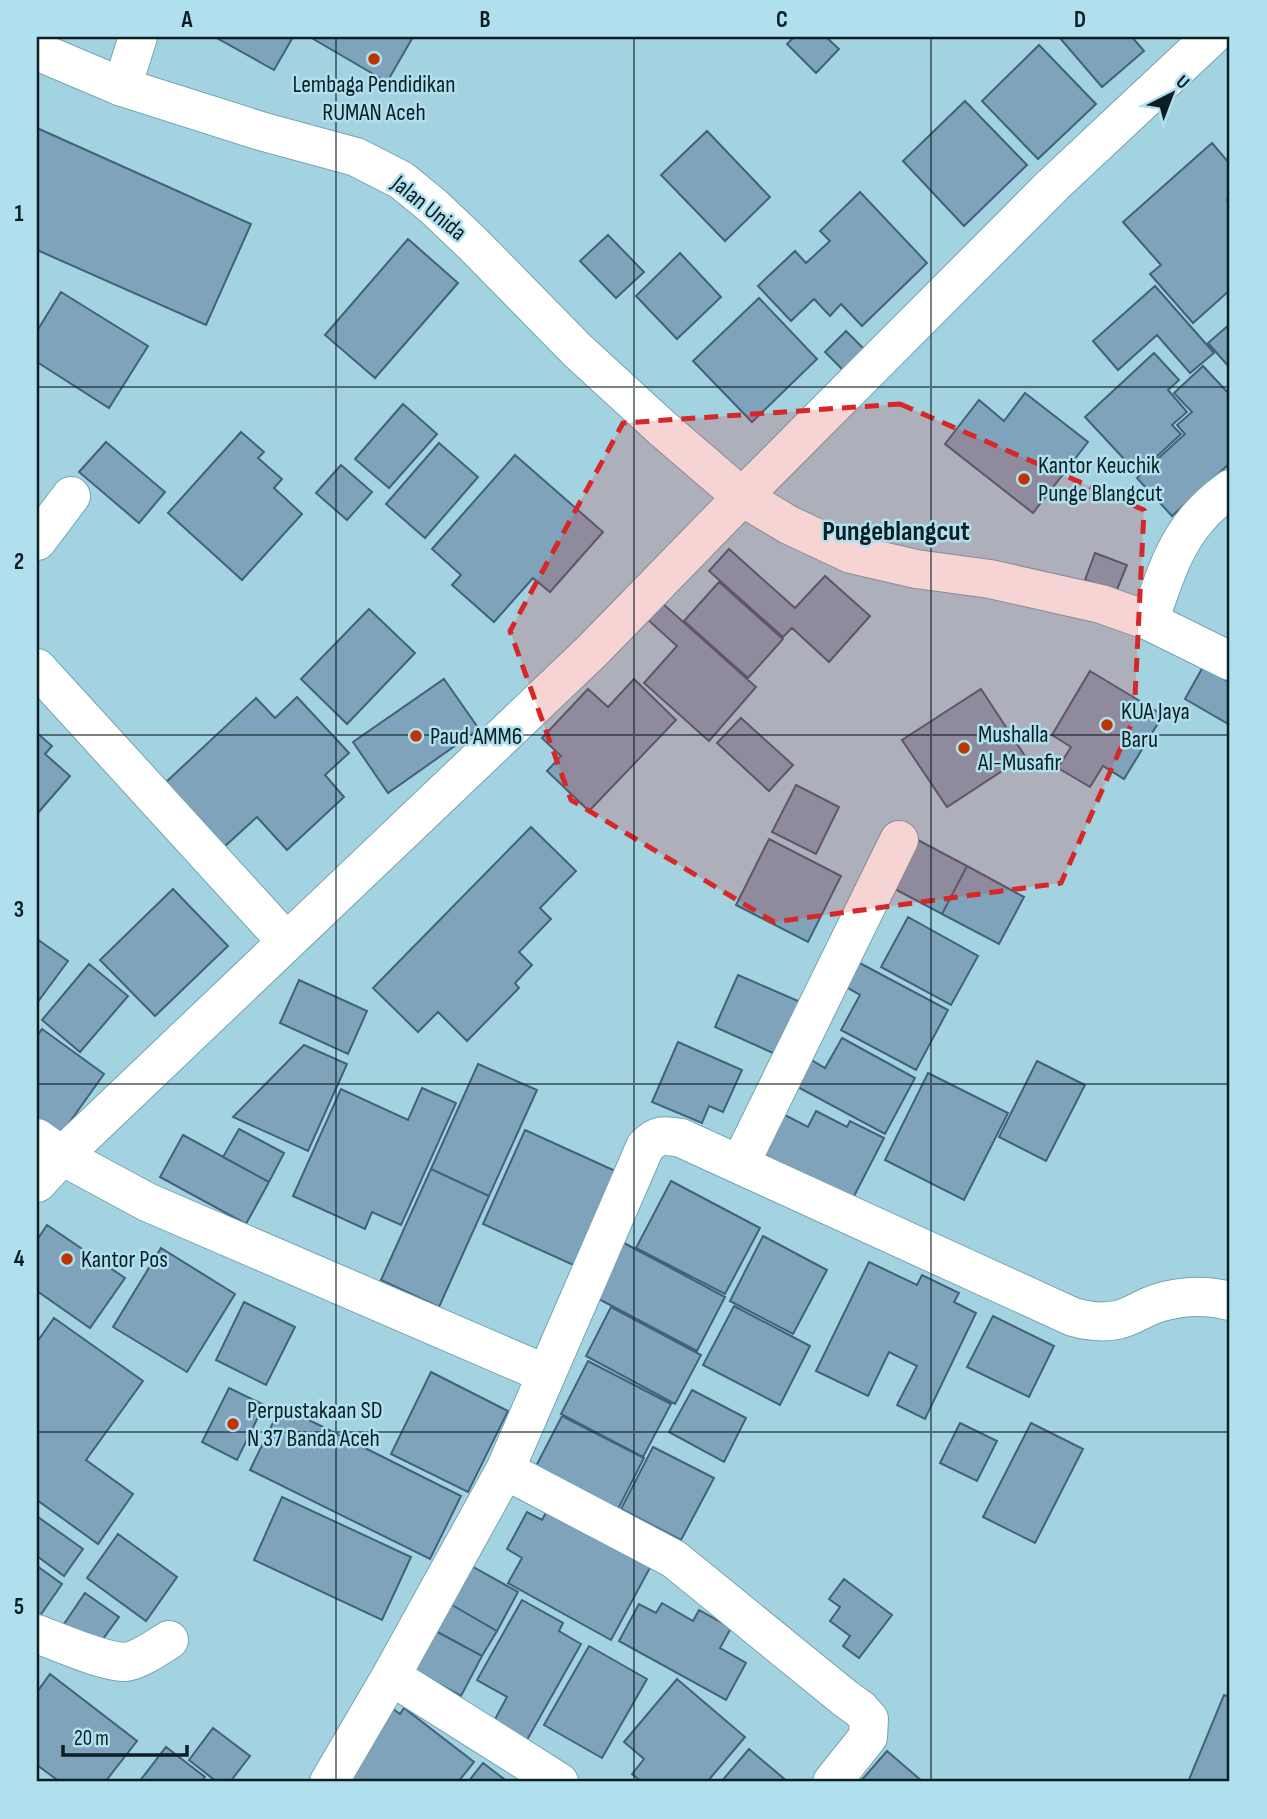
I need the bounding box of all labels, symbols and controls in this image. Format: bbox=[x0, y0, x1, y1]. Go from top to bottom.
text: A bbox=[181, 6, 194, 34]
text: B bbox=[480, 6, 491, 34]
text: C bbox=[776, 6, 788, 34]
text: D bbox=[1074, 6, 1086, 34]
marker: Lembaga Pendidikan RUMAN Aceh bbox=[366, 51, 382, 67]
north arrow bbox=[1138, 60, 1208, 130]
place label: Lembaga Pendidikan RUMAN Aceh bbox=[293, 70, 455, 127]
text: U bbox=[1171, 71, 1194, 94]
street label: Jalan Unida bbox=[385, 168, 472, 247]
text: 1 bbox=[14, 200, 24, 228]
place label: Kantor Keuchik Punge Blangcut bbox=[1038, 451, 1162, 508]
marker: Kantor Keuchik Punge Blangcut bbox=[1016, 471, 1032, 487]
district label: Pungeblangcut bbox=[822, 515, 970, 548]
text: 2 bbox=[14, 548, 24, 576]
place label: KUA Jaya Baru bbox=[1121, 697, 1190, 754]
marker: KUA Jaya Baru bbox=[1099, 717, 1115, 733]
place label: Mushalla Al-Musafir bbox=[977, 720, 1061, 777]
place label: Paud AMM6 bbox=[430, 722, 522, 751]
marker: Paud AMM6 bbox=[408, 728, 424, 744]
marker: Mushalla Al-Musafir bbox=[956, 740, 972, 756]
text: 3 bbox=[14, 896, 24, 924]
text: 4 bbox=[14, 1245, 25, 1273]
place label: Kantor Pos bbox=[81, 1245, 168, 1274]
marker: Kantor Pos bbox=[59, 1251, 75, 1267]
place label: Perpustakaan SD N 37 Banda Aceh bbox=[247, 1396, 383, 1453]
marker: Perpustakaan SD N 37 Banda Aceh bbox=[225, 1416, 241, 1432]
text: 5 bbox=[14, 1593, 24, 1621]
scale bar bbox=[63, 1714, 187, 1758]
text: 20 m bbox=[74, 1726, 109, 1751]

